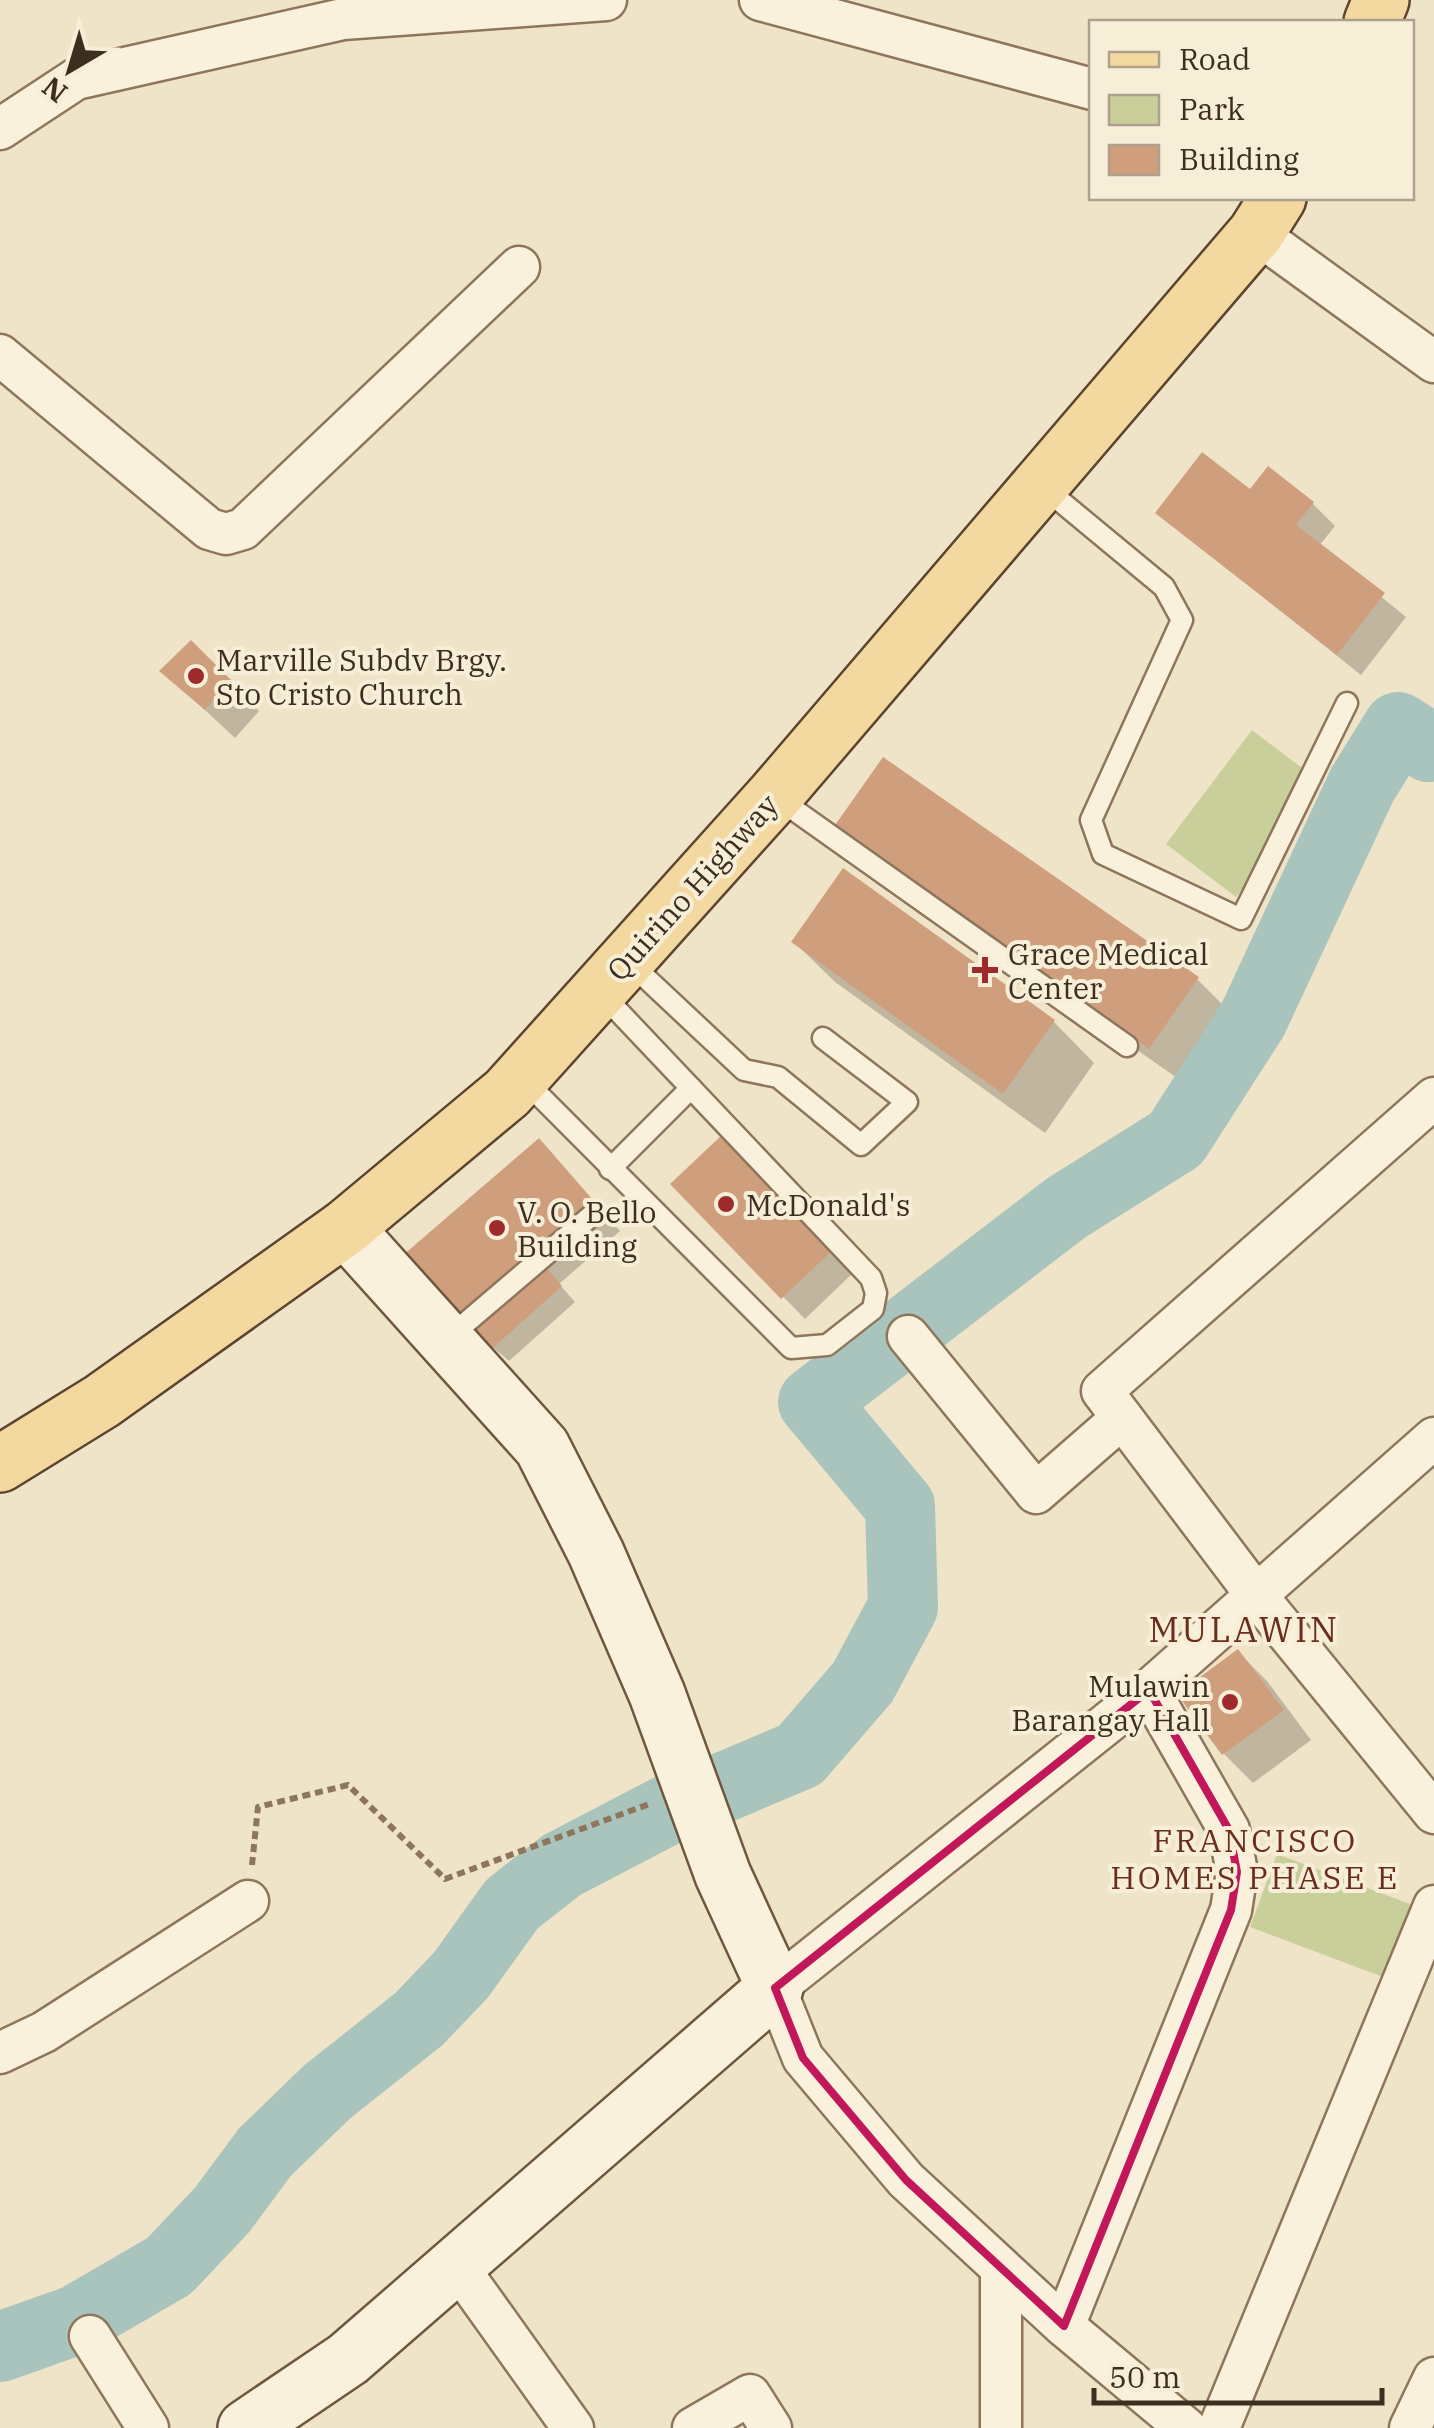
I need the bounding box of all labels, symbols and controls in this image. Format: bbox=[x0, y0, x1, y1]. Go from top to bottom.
north arrow bbox=[20, 20, 120, 120]
legend bbox=[1089, 20, 1414, 200]
text: Road bbox=[1179, 39, 1251, 78]
text: N bbox=[34, 69, 74, 111]
text: Park bbox=[1179, 89, 1245, 128]
text: Building bbox=[1179, 139, 1299, 178]
place label: Marville Subdv Brgy. Sto Cristo Church bbox=[216, 640, 507, 713]
marker: Marville Subdv Brgy. Sto Cristo Church bbox=[185, 665, 207, 687]
street label: Quirino Highway bbox=[598, 785, 786, 989]
place label: Grace Medical Center bbox=[1008, 934, 1209, 1007]
marker: Grace Medical Center bbox=[972, 957, 998, 983]
place label: McDonald's bbox=[746, 1185, 910, 1224]
place label: V. O. Bello Building bbox=[517, 1192, 656, 1265]
marker: McDonald's bbox=[715, 1193, 737, 1215]
marker: V. O. Bello Building bbox=[486, 1217, 508, 1239]
district label: MULAWIN bbox=[1149, 1606, 1339, 1652]
place label: Mulawin Barangay Hall bbox=[1011, 1666, 1210, 1739]
marker: Mulawin Barangay Hall bbox=[1219, 1691, 1241, 1713]
district label: FRANCISCO HOMES PHASE E bbox=[1110, 1819, 1400, 1898]
scale bar bbox=[1094, 2343, 1382, 2405]
text: 50 m bbox=[1109, 2357, 1181, 2396]

